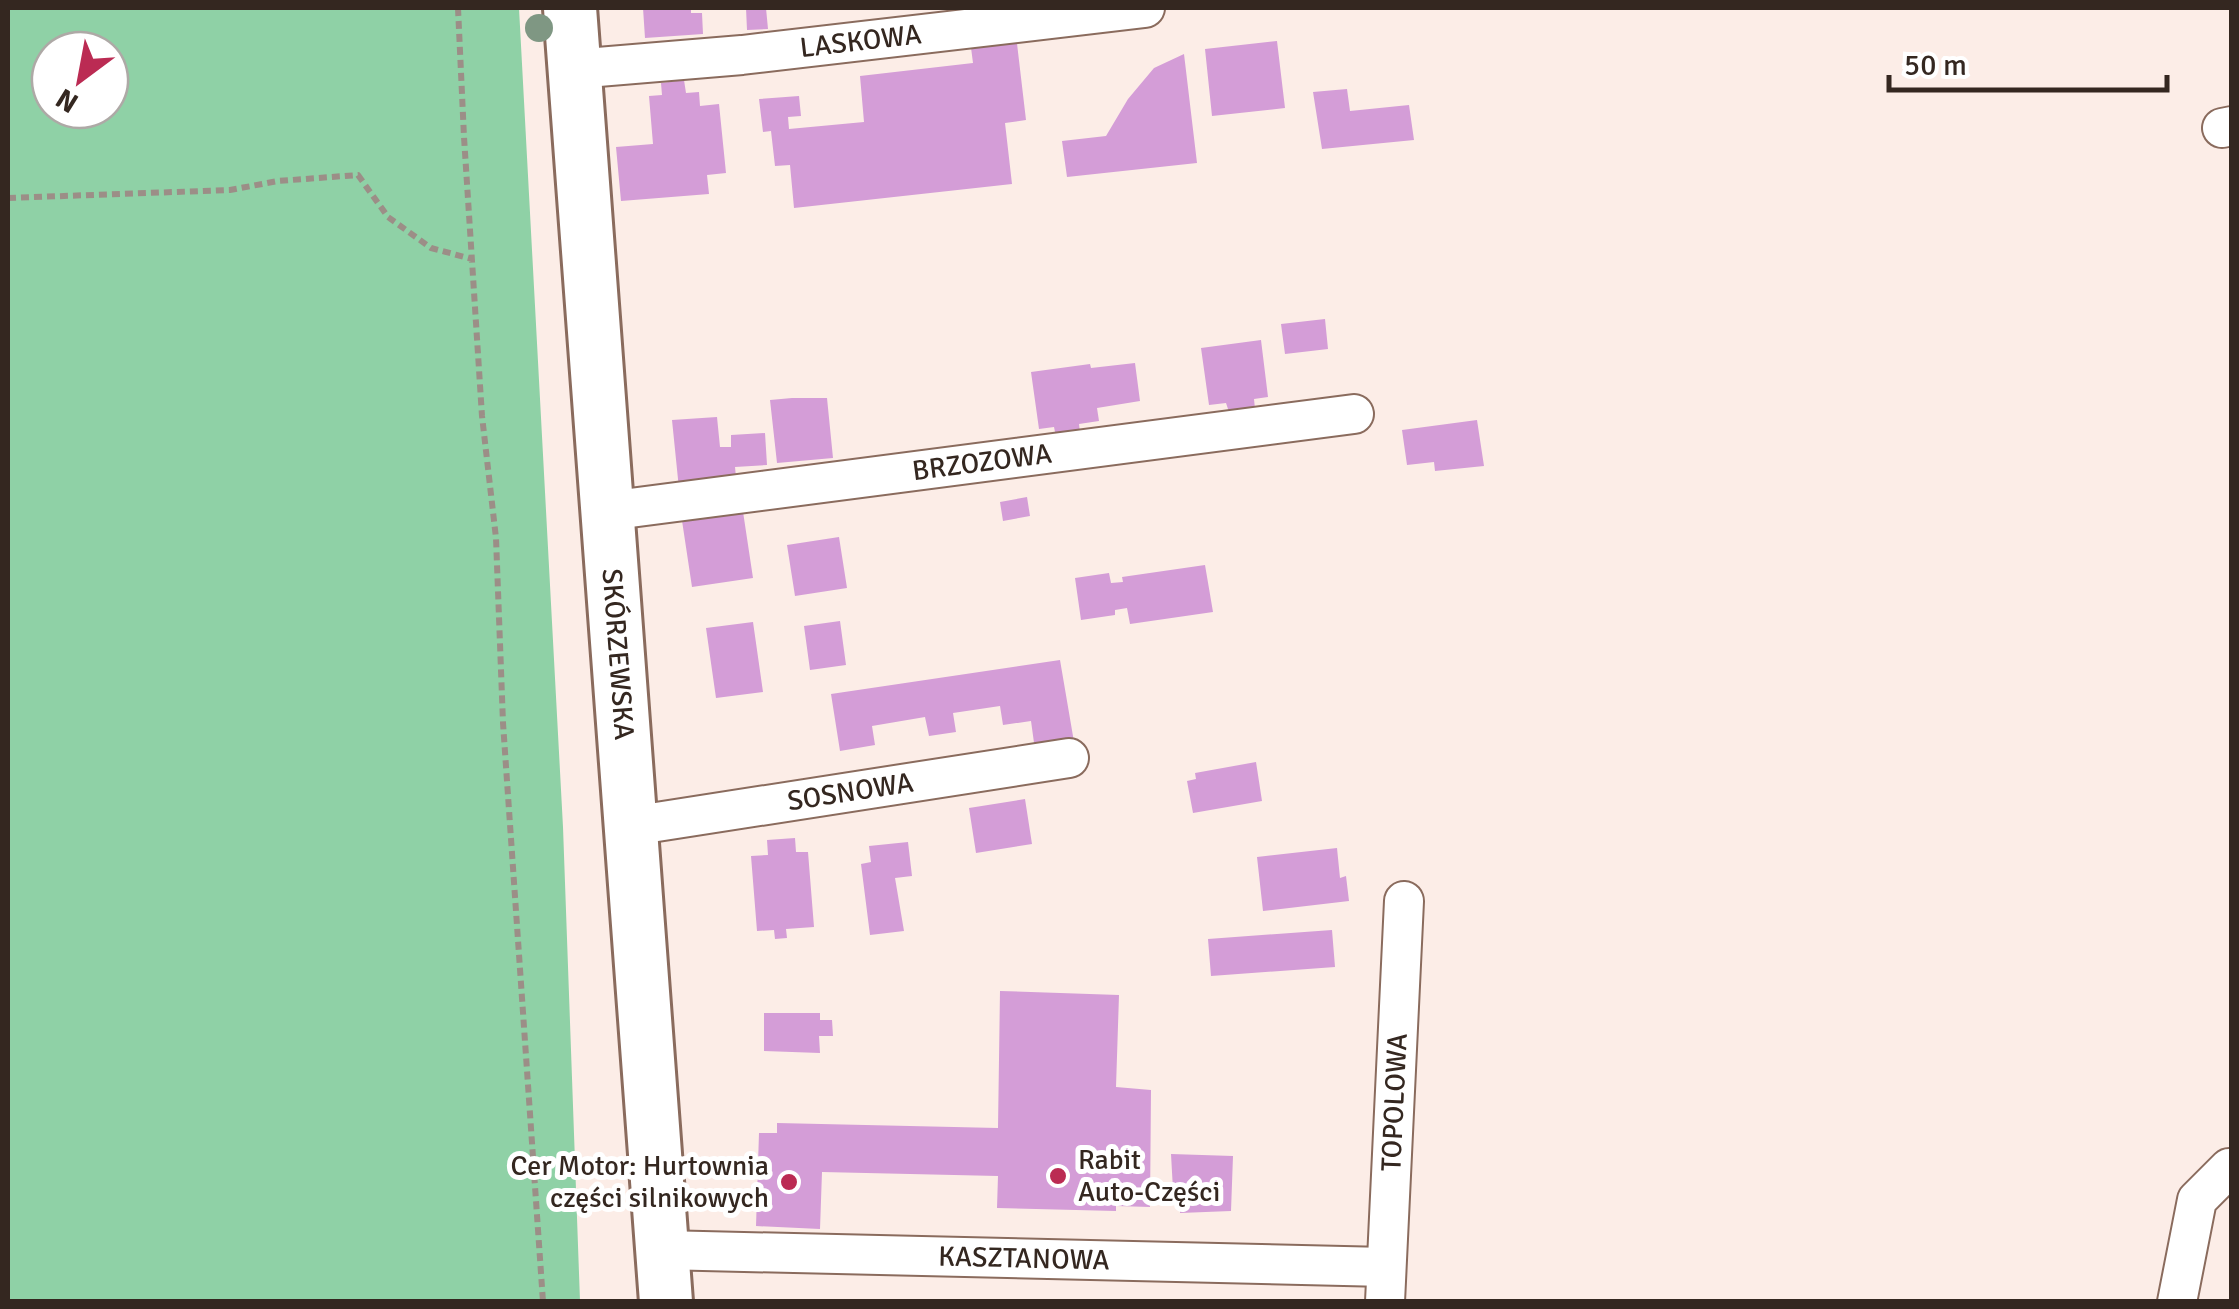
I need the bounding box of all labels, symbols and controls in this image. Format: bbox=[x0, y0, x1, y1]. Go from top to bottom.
street label: LASKOWA bbox=[798, 17, 923, 65]
north arrow bbox=[30, 30, 130, 130]
scale bar bbox=[1889, 30, 2166, 92]
text: 50 m bbox=[1904, 47, 1967, 84]
text: N bbox=[50, 81, 85, 120]
street label: BRZOZOWA bbox=[910, 436, 1054, 488]
street label: SKÓRZEWSKA bbox=[595, 567, 641, 741]
street label: SOSNOWA bbox=[785, 765, 916, 818]
street label: TOPOLOWA bbox=[1374, 1032, 1415, 1172]
place label: Rabit Auto-Części bbox=[1078, 1143, 1220, 1209]
place label: Cer Motor: Hurtownia części silnikowych bbox=[511, 1149, 769, 1215]
marker: Rabit Auto-Części bbox=[1047, 1165, 1069, 1187]
marker: Cer Motor: Hurtownia części silnikowych bbox=[778, 1171, 800, 1193]
street label: KASZTANOWA bbox=[938, 1239, 1110, 1278]

